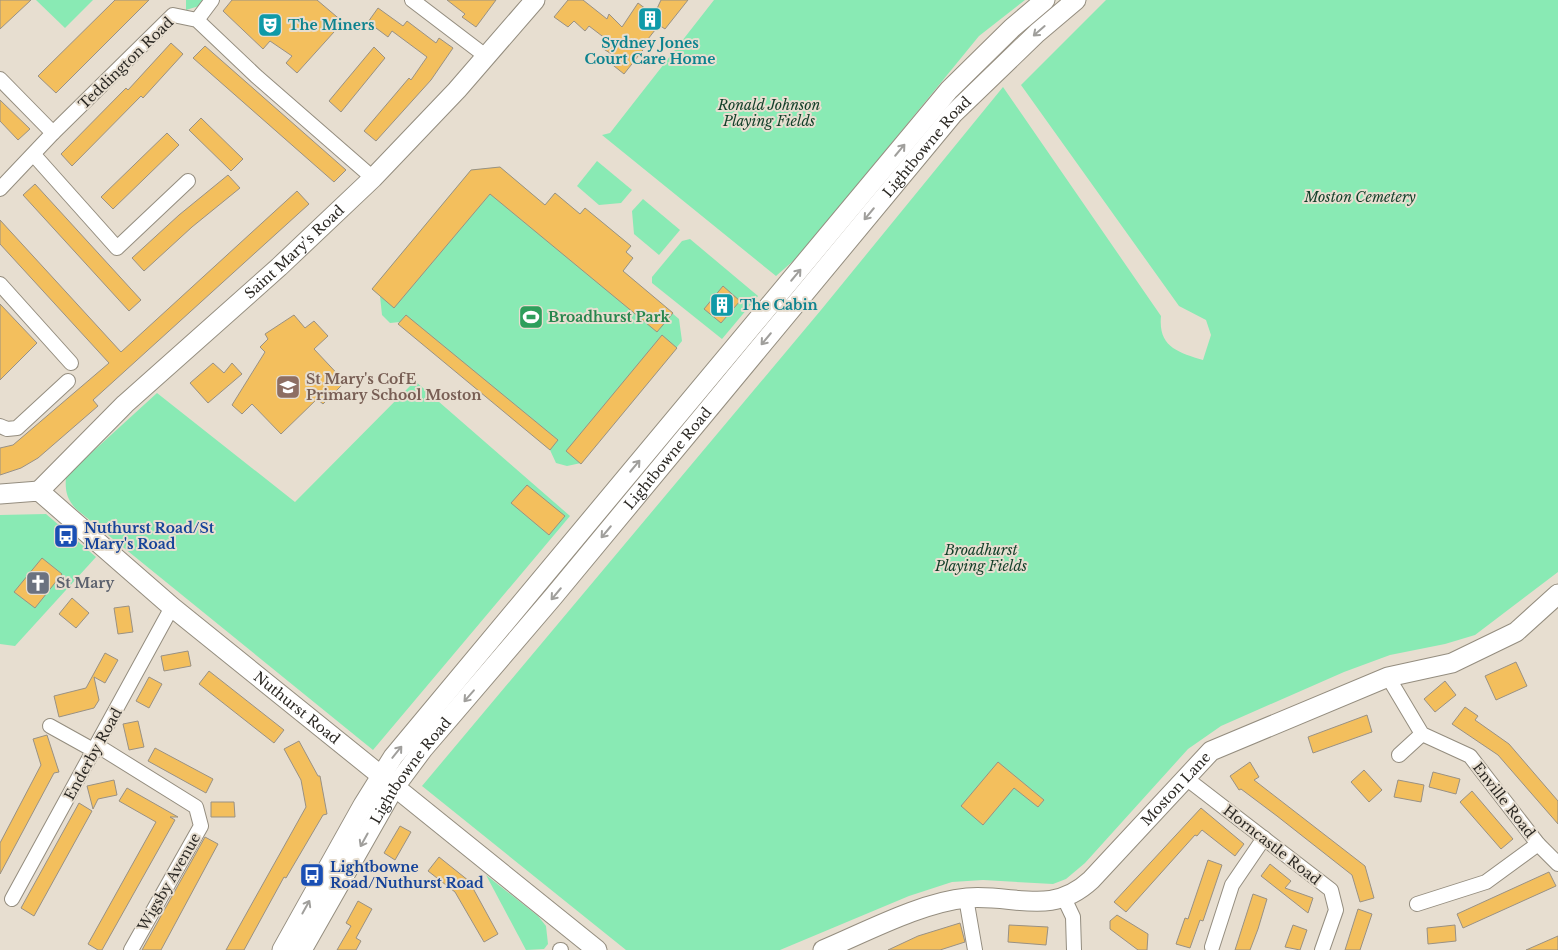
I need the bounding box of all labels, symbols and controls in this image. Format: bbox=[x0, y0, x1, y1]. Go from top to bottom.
building icon: Sydney Jones Court Care Home bbox=[637, 6, 663, 32]
theatre icon: The Miners bbox=[257, 12, 283, 38]
street label: Teddington Road bbox=[75, 13, 178, 113]
place label: The Miners bbox=[288, 16, 375, 34]
one-way arrow bbox=[1033, 26, 1046, 37]
place label: Sydney Jones Court Care Home bbox=[585, 34, 715, 68]
street label: Lightbowne Road bbox=[879, 92, 975, 201]
park label: Ronald Johnson Playing Fields bbox=[717, 96, 821, 130]
one-way arrow bbox=[894, 143, 905, 156]
park label: Moston Cemetery bbox=[1303, 188, 1416, 206]
street label: Saint Mary's Road bbox=[241, 201, 348, 303]
one-way arrow bbox=[864, 207, 875, 220]
one-way arrow bbox=[790, 268, 802, 281]
building icon: The Cabin bbox=[709, 292, 735, 318]
place label: The Cabin bbox=[740, 296, 818, 314]
sports icon: Broadhurst Park bbox=[518, 304, 544, 330]
place label: Broadhurst Park bbox=[548, 308, 670, 326]
one-way arrow bbox=[760, 333, 771, 346]
place label: St Mary's CofE Primary School Moston bbox=[306, 370, 482, 404]
school or university icon: St Mary's CofE Primary School Moston bbox=[275, 374, 301, 400]
street label: Lightbowne Road bbox=[620, 403, 716, 513]
one-way arrow bbox=[630, 460, 641, 473]
place label: Nuthurst Road/St Mary's Road bbox=[84, 519, 215, 553]
bus stop icon: Nuthurst Road/St Mary's Road bbox=[53, 523, 79, 549]
one-way arrow bbox=[601, 525, 612, 538]
park label: Broadhurst Playing Fields bbox=[934, 541, 1027, 575]
church icon: St Mary bbox=[25, 570, 51, 596]
place label: St Mary bbox=[56, 574, 115, 592]
one-way arrow bbox=[550, 587, 561, 600]
street label: Nuthurst Road bbox=[250, 668, 344, 748]
one-way arrow bbox=[463, 689, 474, 702]
street label: Enderby Road bbox=[60, 704, 126, 803]
street label: Lightbowne Road bbox=[366, 713, 455, 827]
one-way arrow bbox=[392, 746, 403, 759]
street label: Moston Lane bbox=[1137, 748, 1214, 829]
street label: Enville Road bbox=[1469, 758, 1540, 842]
street label: Horncastle Road bbox=[1220, 801, 1325, 889]
street label: Wigsby Avenue bbox=[133, 830, 204, 935]
one-way arrow bbox=[358, 832, 368, 846]
place label: Lightbowne Road/Nuthurst Road bbox=[330, 858, 484, 892]
bus stop icon: Lightbowne Road/Nuthurst Road bbox=[299, 862, 325, 888]
one-way arrow bbox=[301, 900, 311, 915]

